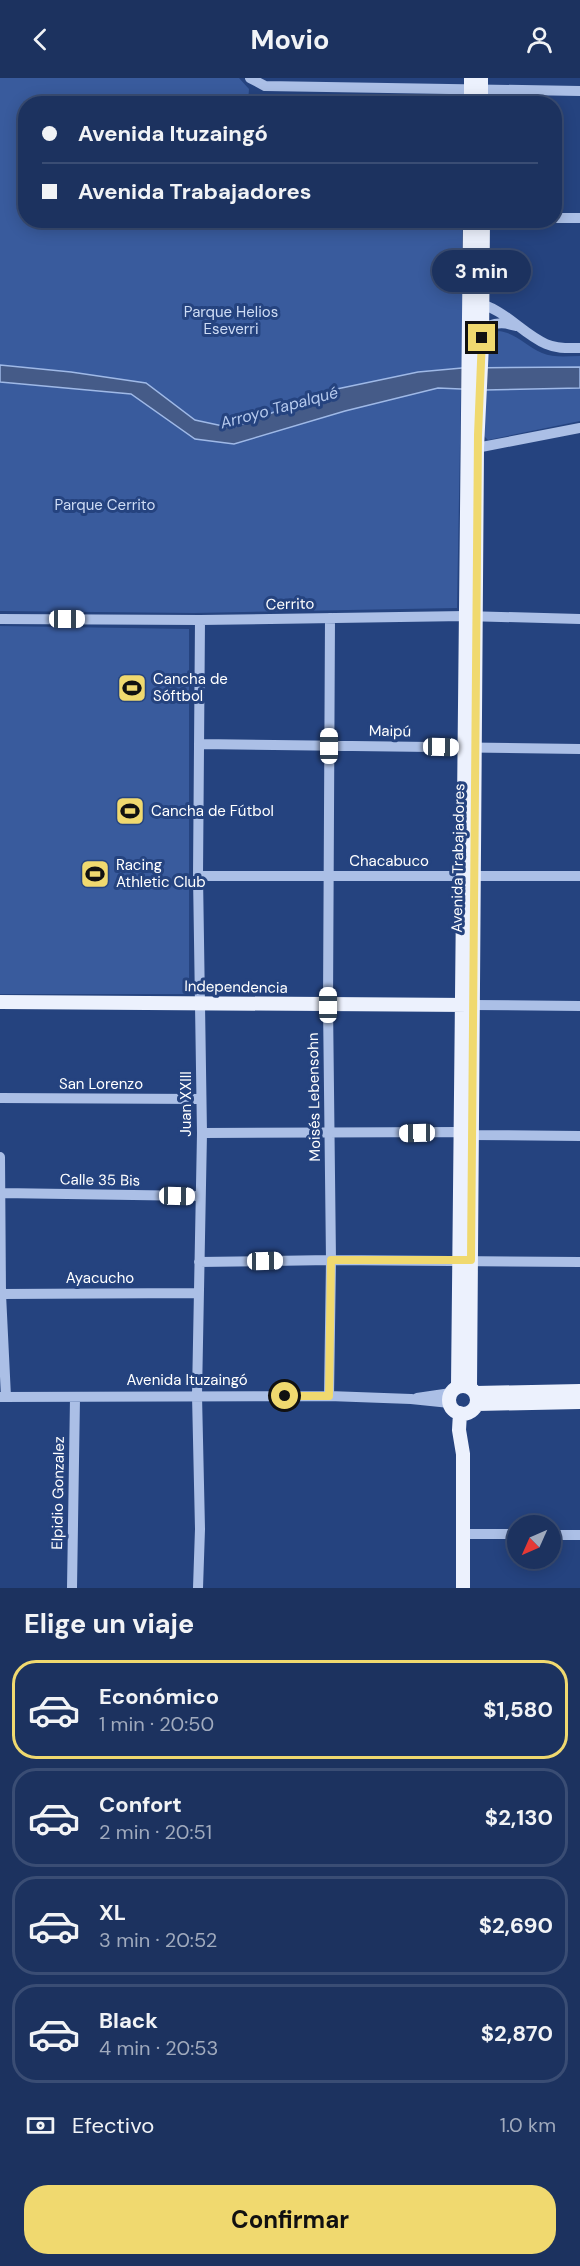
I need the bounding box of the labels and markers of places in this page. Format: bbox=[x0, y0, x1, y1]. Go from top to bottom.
place label: Cancha de Sóftbol bbox=[153, 669, 228, 706]
sports icon: Cancha de Sóftbol bbox=[116, 672, 148, 704]
sports icon: Cancha de Fútbol bbox=[114, 795, 146, 827]
place label: Cancha de Fútbol bbox=[151, 801, 274, 821]
place label: Racing Athletic Club bbox=[116, 855, 206, 892]
sports icon: Racing Athletic Club bbox=[79, 858, 111, 890]

